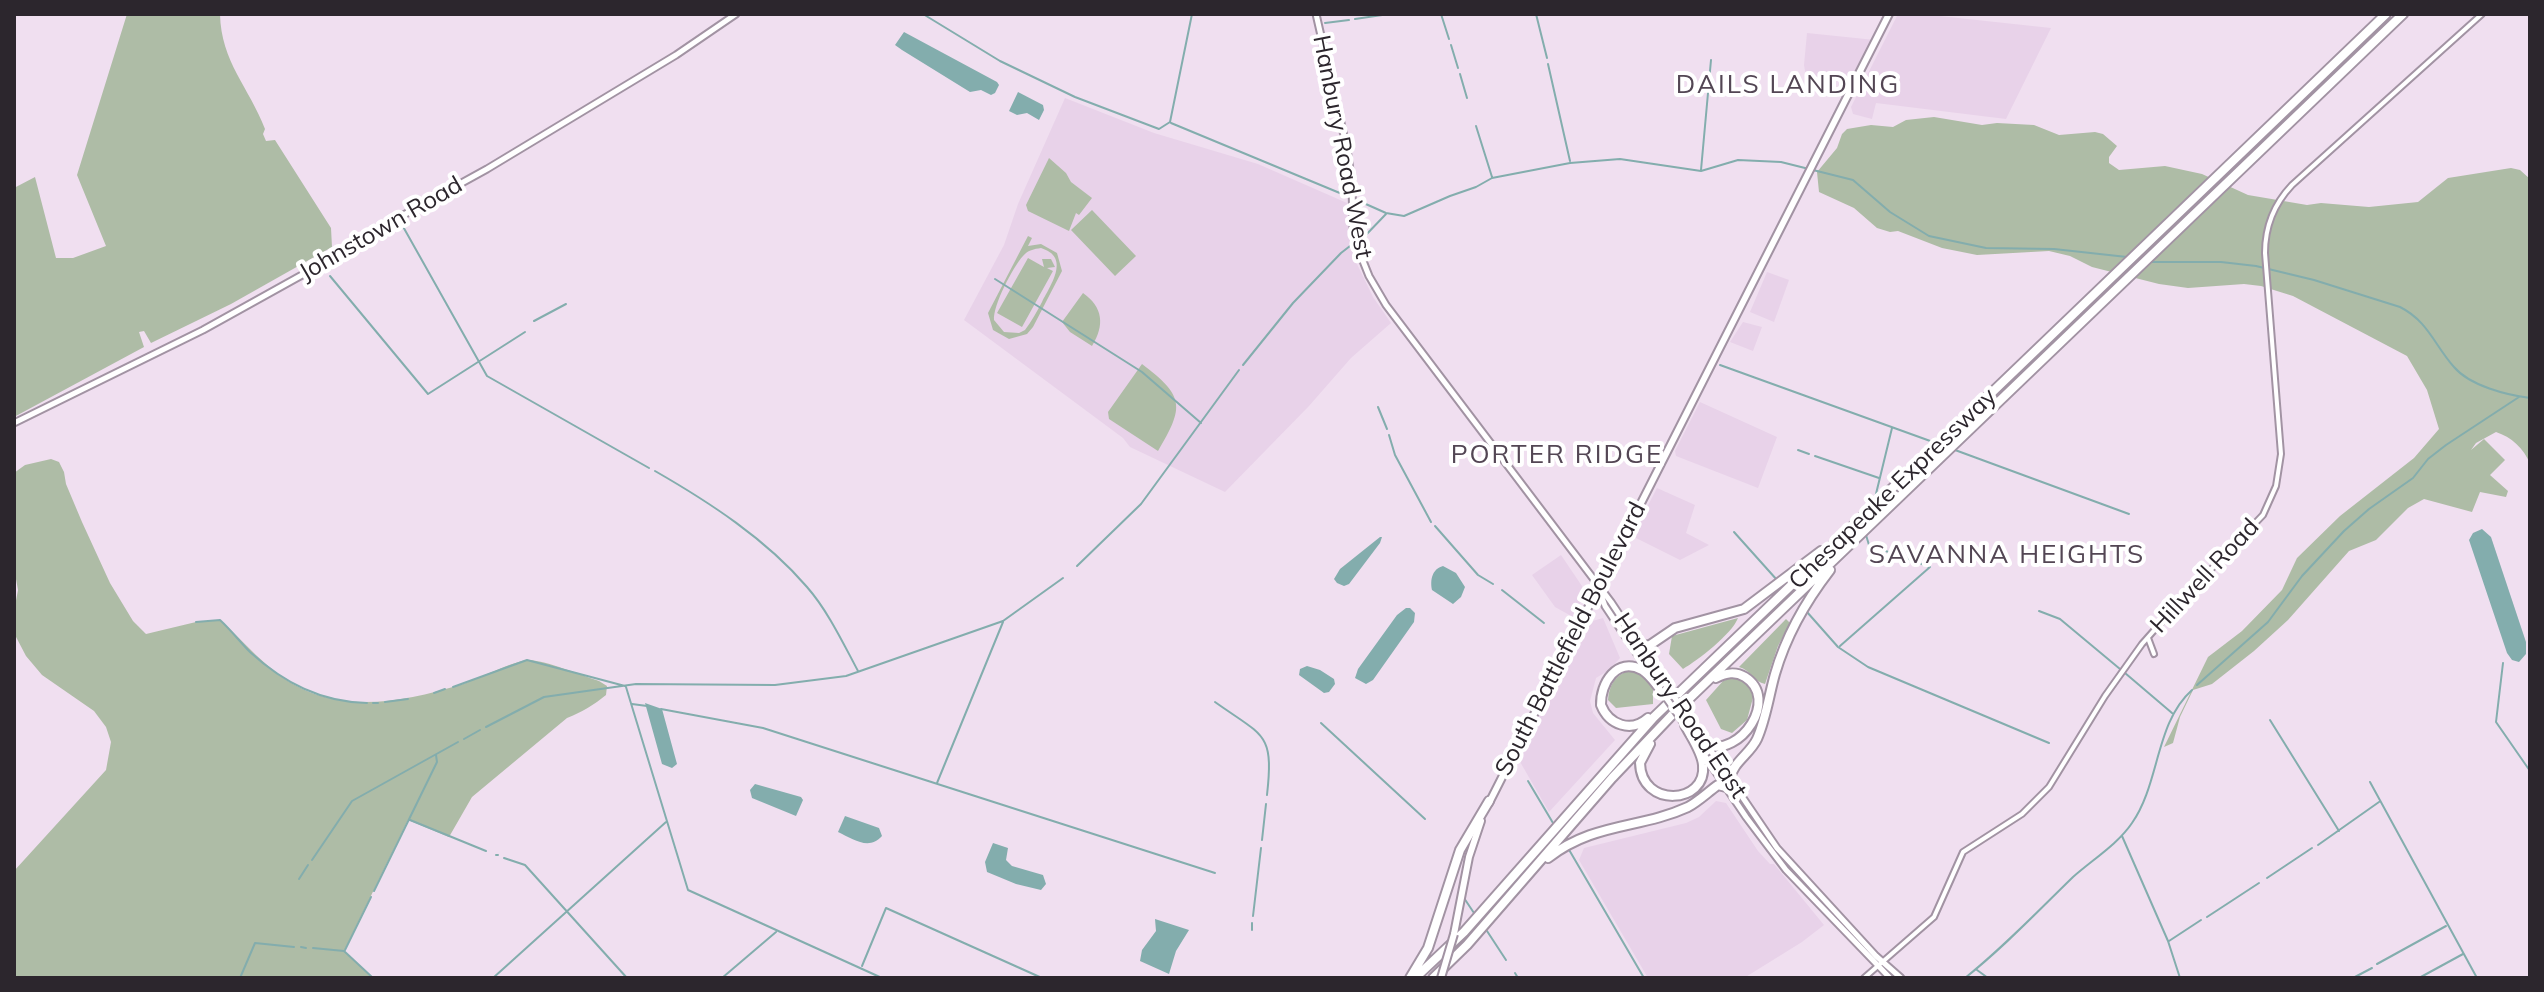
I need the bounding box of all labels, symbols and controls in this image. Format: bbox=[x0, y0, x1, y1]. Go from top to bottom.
street label: Hanbury Road West bbox=[1306, 33, 1378, 261]
district label: DAILS LANDING bbox=[1676, 69, 1900, 101]
street label: Johnstown Road bbox=[294, 171, 468, 287]
street label: Chesapeake Expressway bbox=[1783, 382, 2003, 596]
district label: PORTER RIDGE bbox=[1451, 439, 1663, 471]
street label: South Battlefield Boulevard bbox=[1489, 498, 1653, 780]
street label: Hillwell Road bbox=[2145, 513, 2265, 639]
district label: SAVANNA HEIGHTS bbox=[1869, 539, 2145, 571]
street label: Hanbury Road East bbox=[1607, 608, 1753, 804]

